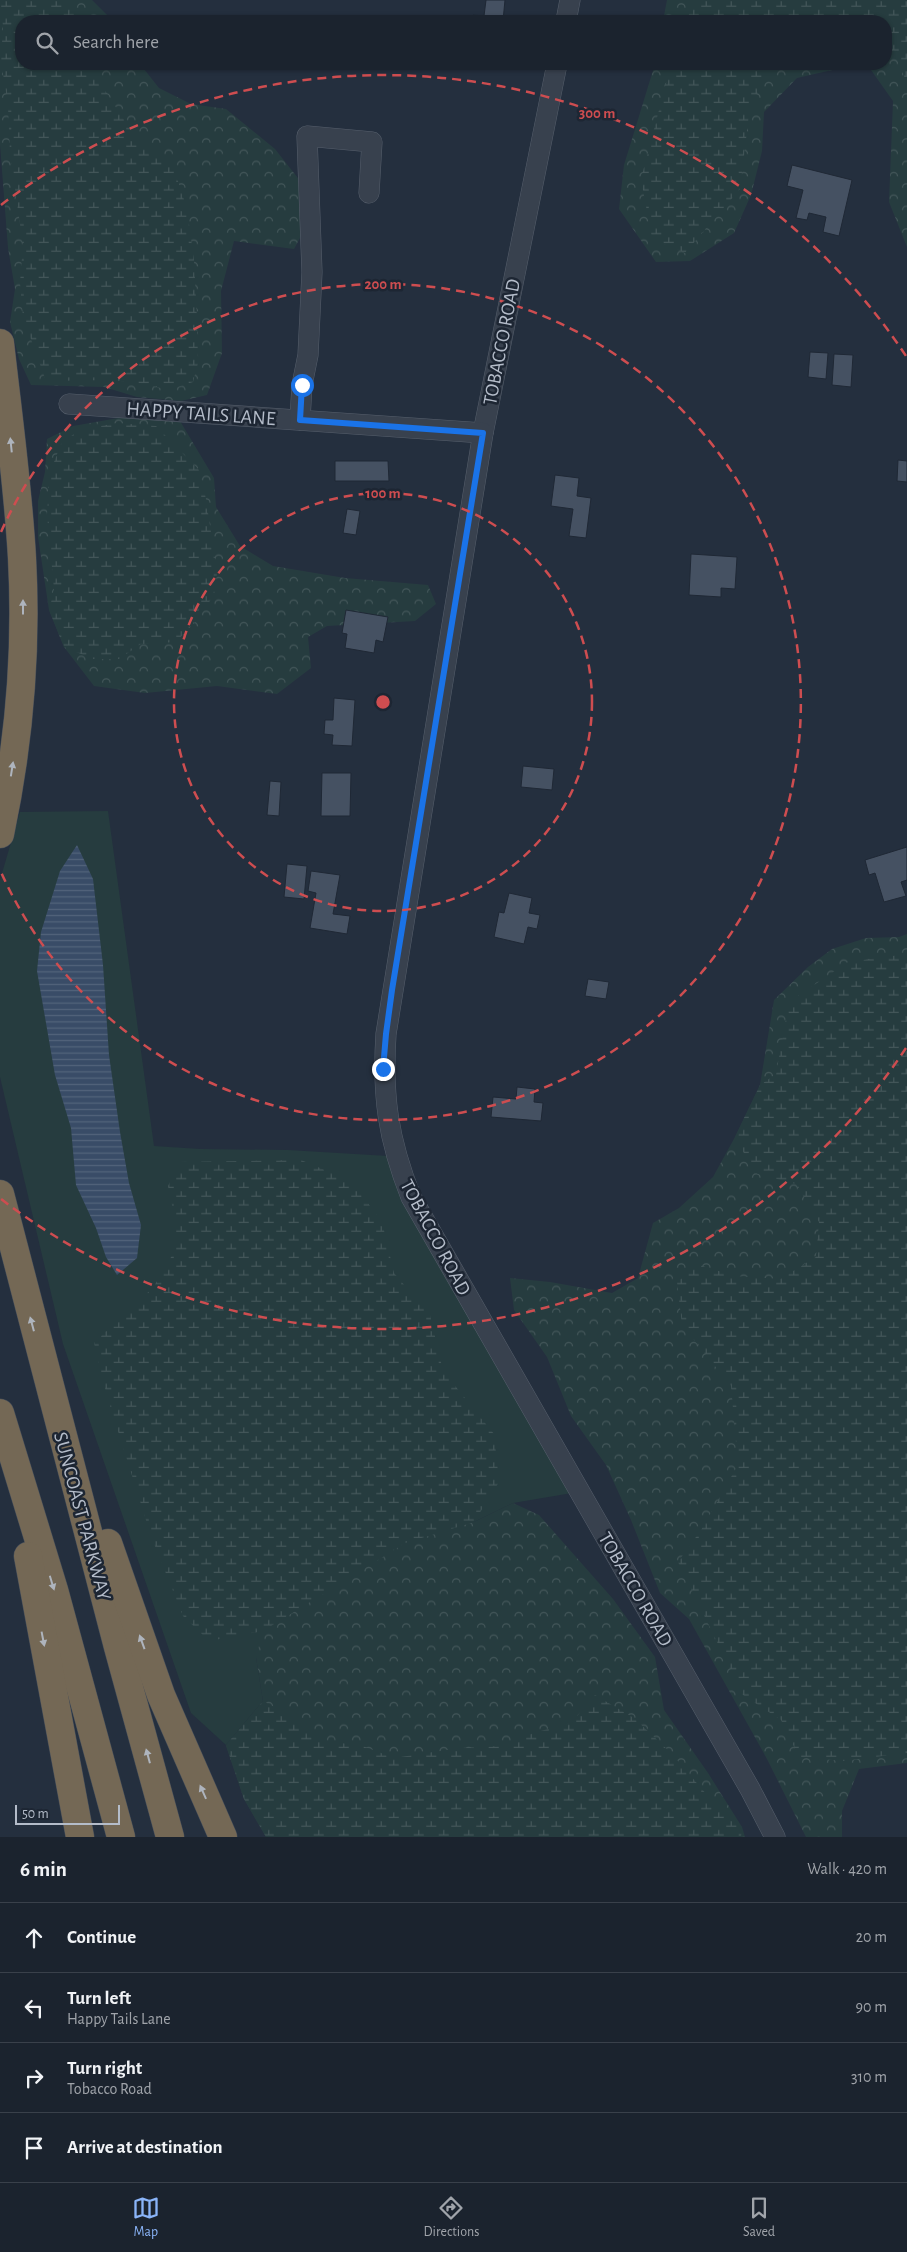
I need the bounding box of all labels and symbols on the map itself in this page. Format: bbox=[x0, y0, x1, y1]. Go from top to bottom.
text: 300 m bbox=[579, 106, 615, 121]
text: 200 m bbox=[364, 277, 402, 292]
street label: TOBACCO ROAD bbox=[480, 277, 524, 407]
route start bbox=[291, 374, 314, 397]
street label: HAPPY TAILS LANE bbox=[126, 399, 277, 429]
one-way arrow bbox=[7, 436, 15, 452]
text: 100 m bbox=[365, 486, 401, 501]
one-way arrow bbox=[19, 598, 27, 614]
centre of rings bbox=[374, 693, 392, 711]
one-way arrow bbox=[8, 760, 16, 776]
route end bbox=[372, 1058, 395, 1081]
street label: TOBACCO ROAD bbox=[396, 1176, 474, 1299]
one-way arrow bbox=[28, 1317, 36, 1332]
street label: SUNCOAST PARKWAY bbox=[50, 1430, 114, 1603]
street label: TOBACCO ROAD bbox=[594, 1529, 676, 1650]
one-way arrow bbox=[48, 1576, 56, 1591]
one-way arrow bbox=[40, 1632, 48, 1648]
one-way arrow bbox=[138, 1634, 146, 1649]
one-way arrow bbox=[144, 1749, 152, 1764]
one-way arrow bbox=[199, 1785, 207, 1799]
scale bar bbox=[15, 1802, 120, 1825]

